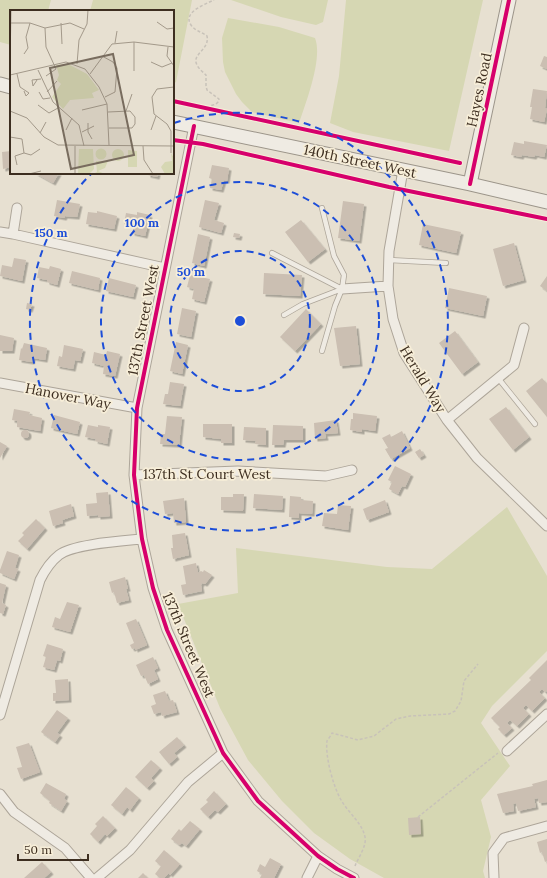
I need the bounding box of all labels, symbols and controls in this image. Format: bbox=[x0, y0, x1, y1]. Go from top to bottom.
inset map bbox=[10, 10, 174, 174]
street label: Hayes Road bbox=[462, 51, 496, 129]
street label: 140th Street West bbox=[302, 140, 419, 182]
text: 100 m bbox=[125, 215, 159, 230]
text: 150 m bbox=[34, 225, 68, 240]
street label: 137th Street West bbox=[123, 262, 163, 377]
text: 50 m bbox=[177, 264, 205, 279]
centre of rings bbox=[233, 314, 247, 328]
street label: Herald Way bbox=[396, 342, 450, 416]
street label: Hanover Way bbox=[24, 379, 113, 413]
street label: 137th St Court West bbox=[143, 465, 272, 483]
street label: 137th Street West bbox=[159, 590, 220, 701]
scale bar bbox=[18, 836, 88, 862]
text: 50 m bbox=[24, 842, 52, 857]

